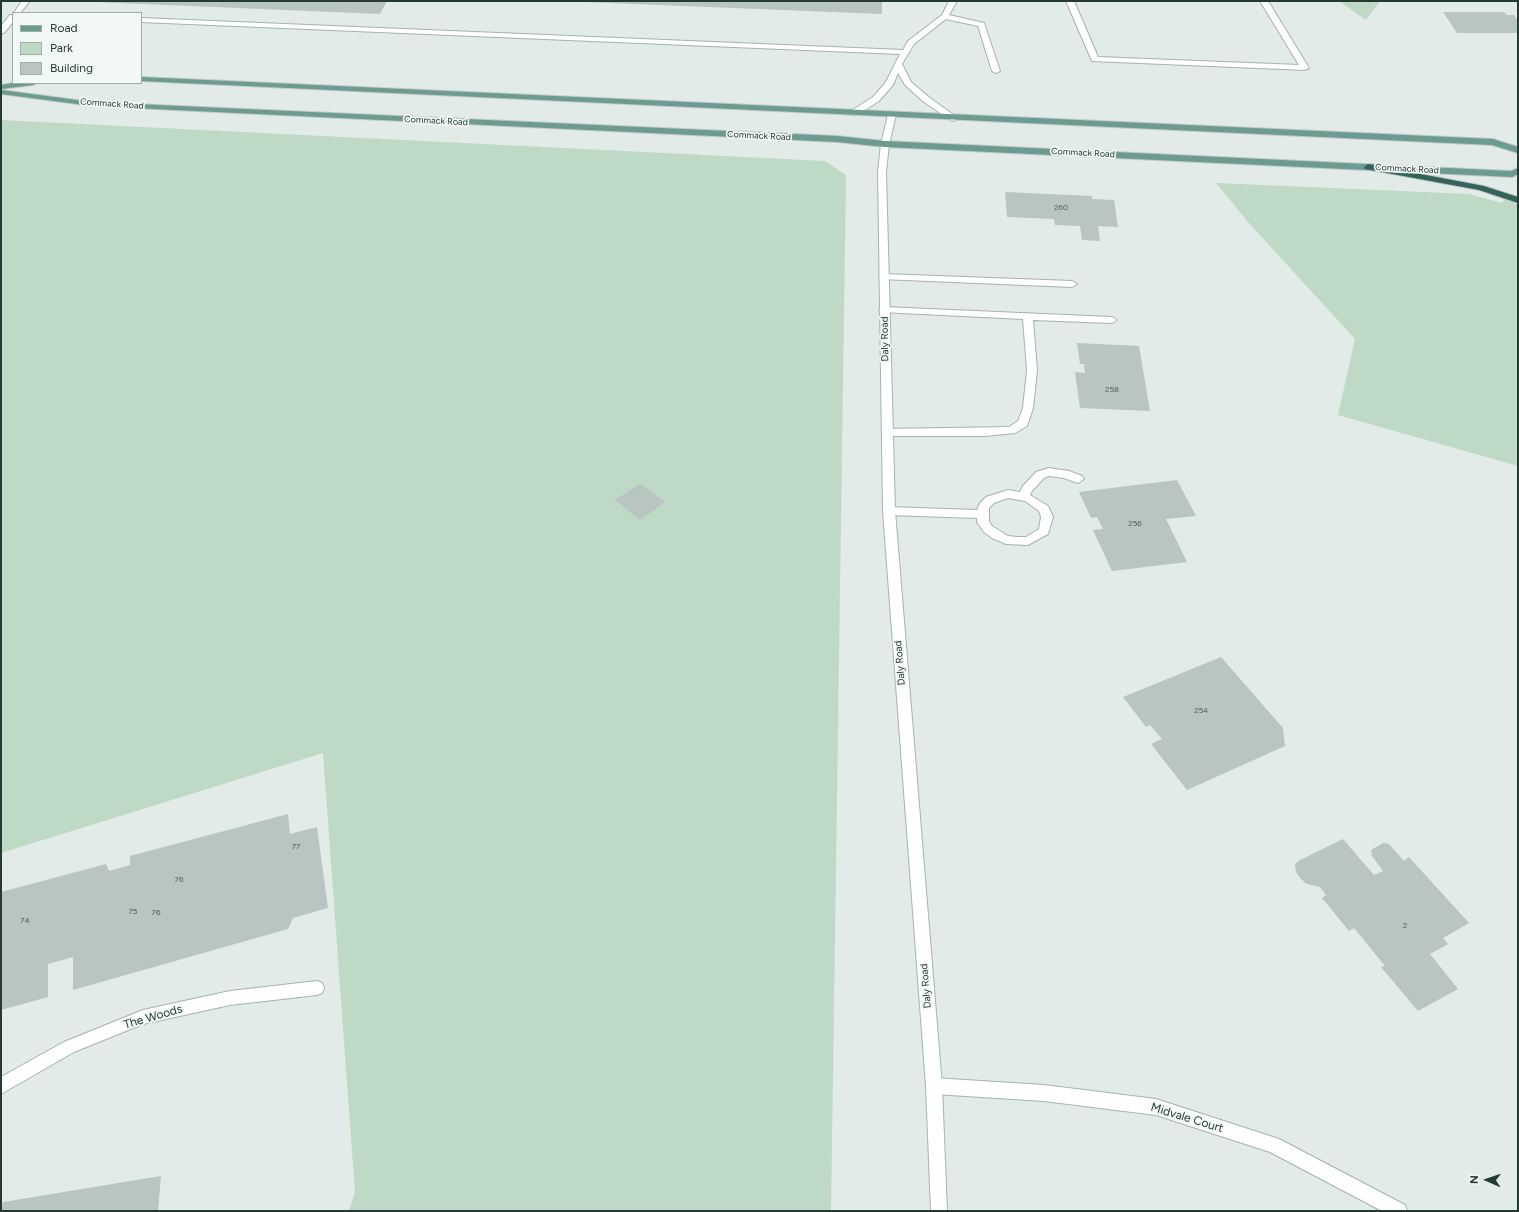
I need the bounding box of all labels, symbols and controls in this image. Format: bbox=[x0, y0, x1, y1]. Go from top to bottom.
legend bbox=[12, 12, 142, 84]
text: Road bbox=[50, 21, 78, 35]
text: Park bbox=[50, 41, 73, 55]
text: Building bbox=[50, 61, 93, 75]
street label: Commack Road bbox=[80, 96, 144, 112]
street label: Commack Road bbox=[404, 114, 468, 128]
street label: Commack Road bbox=[727, 129, 791, 143]
street label: Commack Road bbox=[1051, 146, 1115, 160]
street label: Commack Road bbox=[1375, 162, 1439, 176]
house number: 260 bbox=[1054, 203, 1068, 213]
street label: Daly Road bbox=[879, 316, 891, 362]
house number: 258 bbox=[1105, 385, 1119, 395]
house number: 256 bbox=[1128, 519, 1142, 529]
street label: Daly Road bbox=[892, 640, 908, 686]
house number: 254 bbox=[1194, 706, 1208, 716]
house number: 77 bbox=[292, 842, 300, 852]
house number: 76 bbox=[175, 875, 183, 885]
house number: 75 bbox=[129, 907, 137, 917]
house number: 76 bbox=[152, 908, 160, 918]
house number: 74 bbox=[20, 916, 30, 926]
house number: 2 bbox=[1403, 921, 1407, 931]
street label: Daly Road bbox=[918, 963, 934, 1009]
street label: The Woods bbox=[122, 1002, 184, 1032]
street label: Midvale Court bbox=[1149, 1100, 1225, 1136]
north arrow bbox=[1467, 1160, 1507, 1200]
text: N bbox=[1468, 1175, 1481, 1184]

